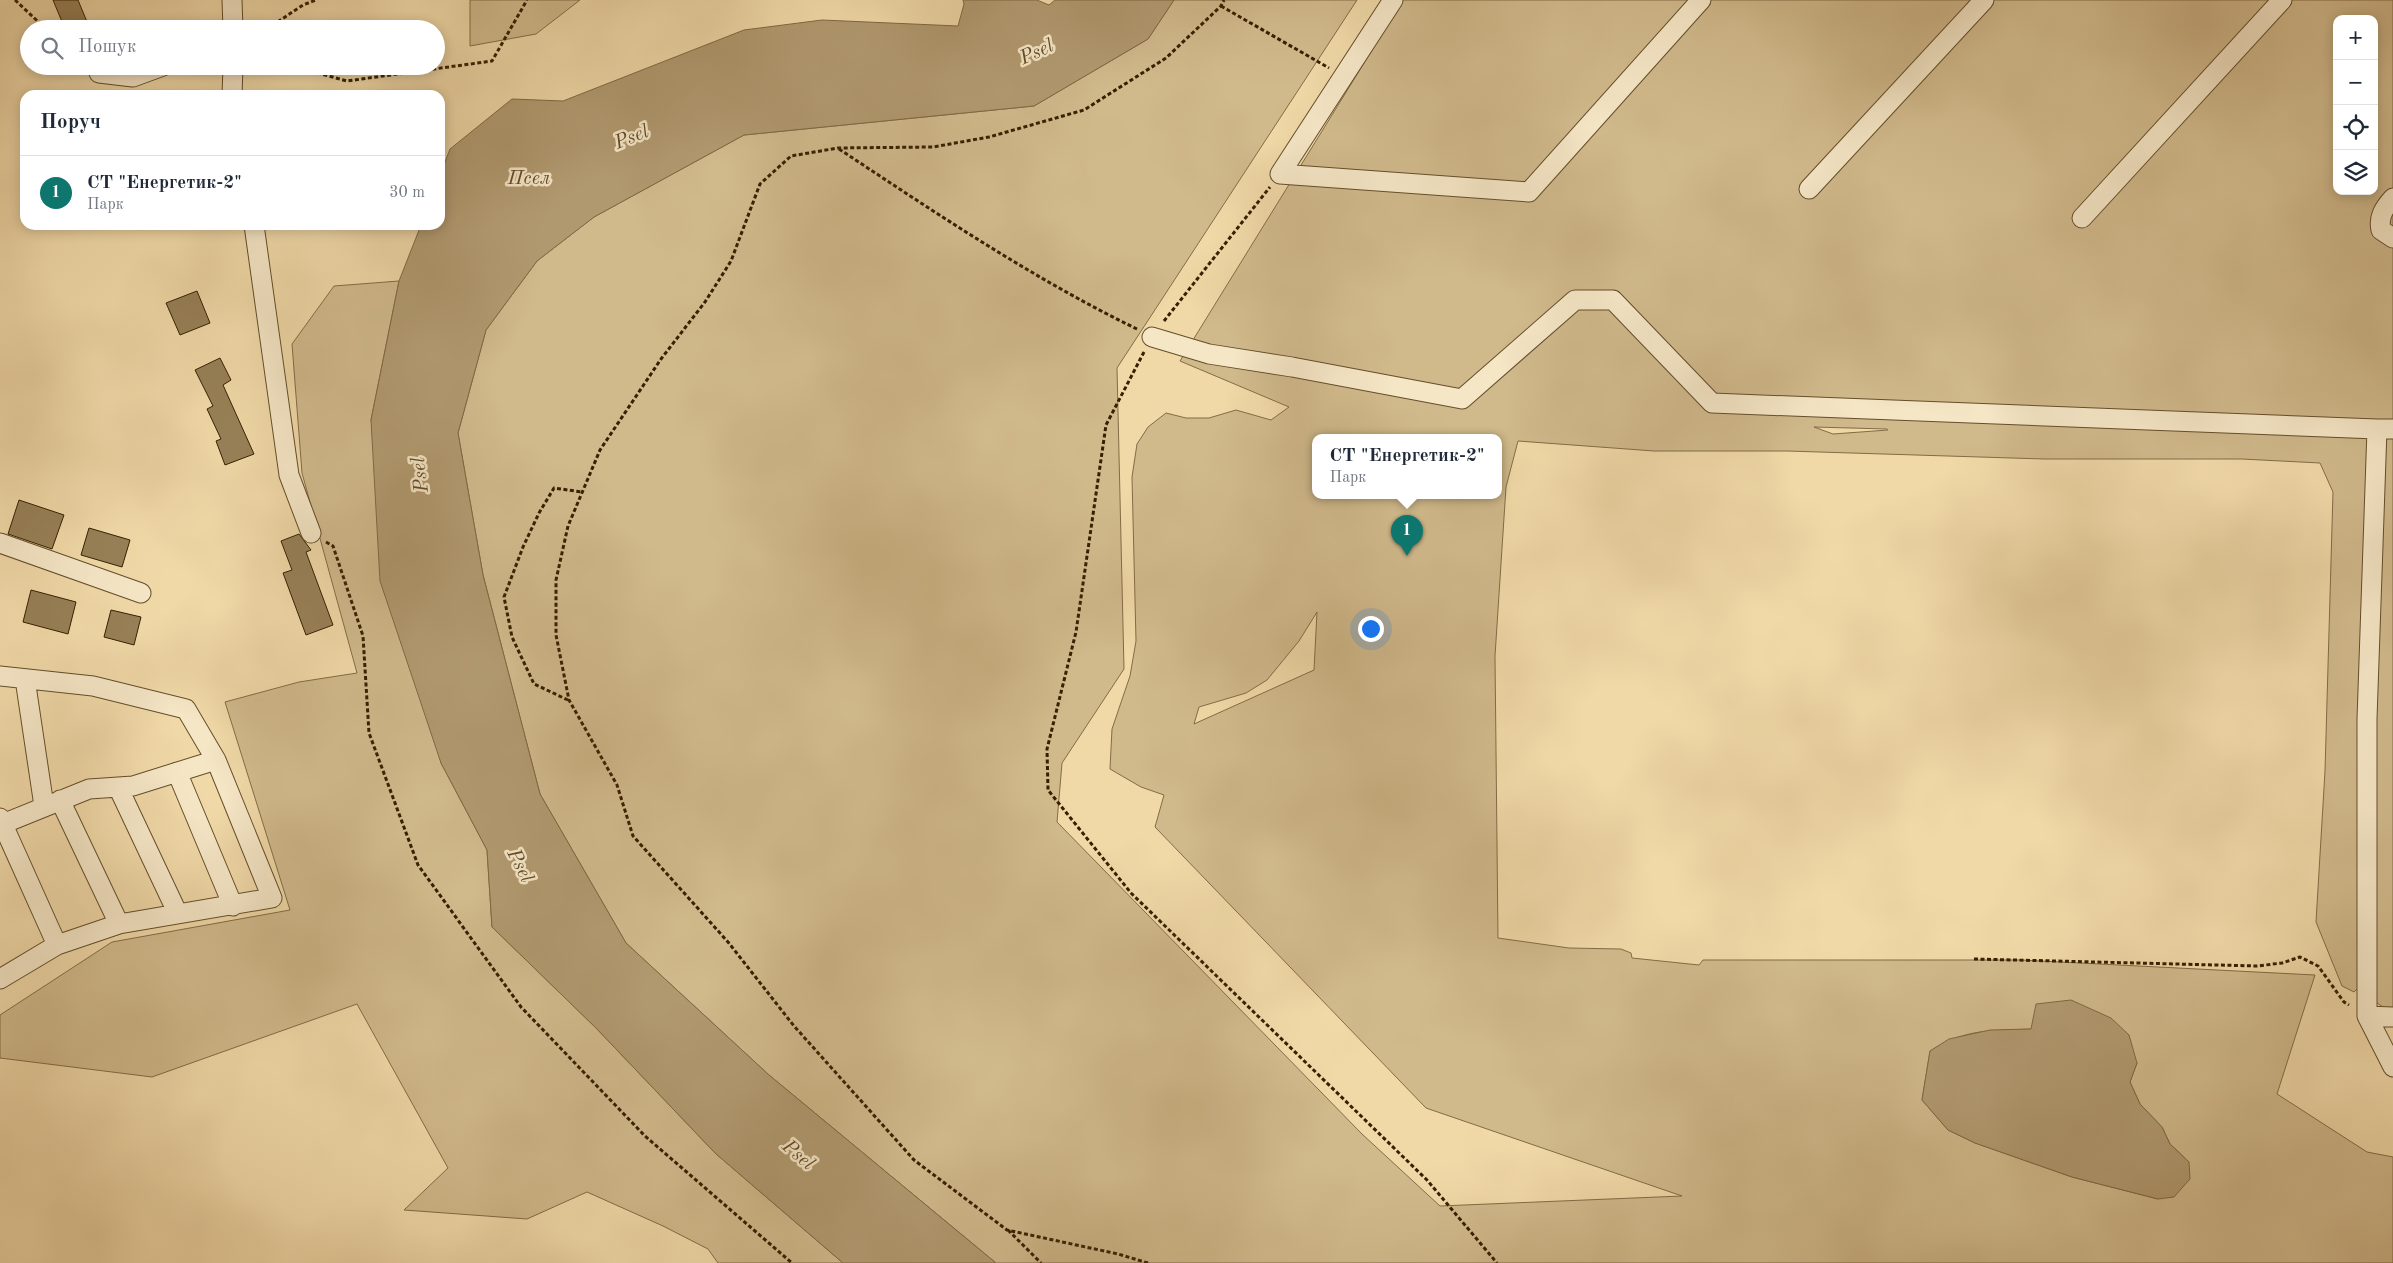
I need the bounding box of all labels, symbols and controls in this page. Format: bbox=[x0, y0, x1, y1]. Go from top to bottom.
map controls bbox=[2333, 15, 2378, 195]
button: + bbox=[2333, 15, 2378, 60]
search box bbox=[20, 20, 445, 75]
icon: search bbox=[38, 34, 66, 62]
water label: Psel bbox=[1016, 36, 1057, 70]
text: Пошук bbox=[78, 38, 136, 57]
button: − bbox=[2333, 60, 2378, 105]
button: locate bbox=[2333, 105, 2378, 150]
text: Поруч bbox=[40, 112, 101, 133]
water label: Psel bbox=[611, 122, 652, 154]
button: layers bbox=[2333, 150, 2378, 195]
water label: Псел bbox=[507, 169, 550, 189]
text: СТ "Енергетик-2" bbox=[87, 174, 242, 193]
text: 1 bbox=[51, 185, 61, 201]
text: 30 m bbox=[389, 185, 425, 201]
text: Парк bbox=[87, 197, 124, 213]
popup bbox=[1312, 434, 1502, 499]
text: СТ "Енергетик-2" bbox=[1330, 447, 1484, 466]
water label: Psel bbox=[409, 456, 433, 495]
text: Парк bbox=[1330, 470, 1366, 486]
pin: 1 bbox=[1391, 515, 1423, 556]
your location bbox=[1358, 616, 1384, 642]
water label: Psel bbox=[502, 845, 536, 886]
water label: Psel bbox=[777, 1136, 818, 1175]

